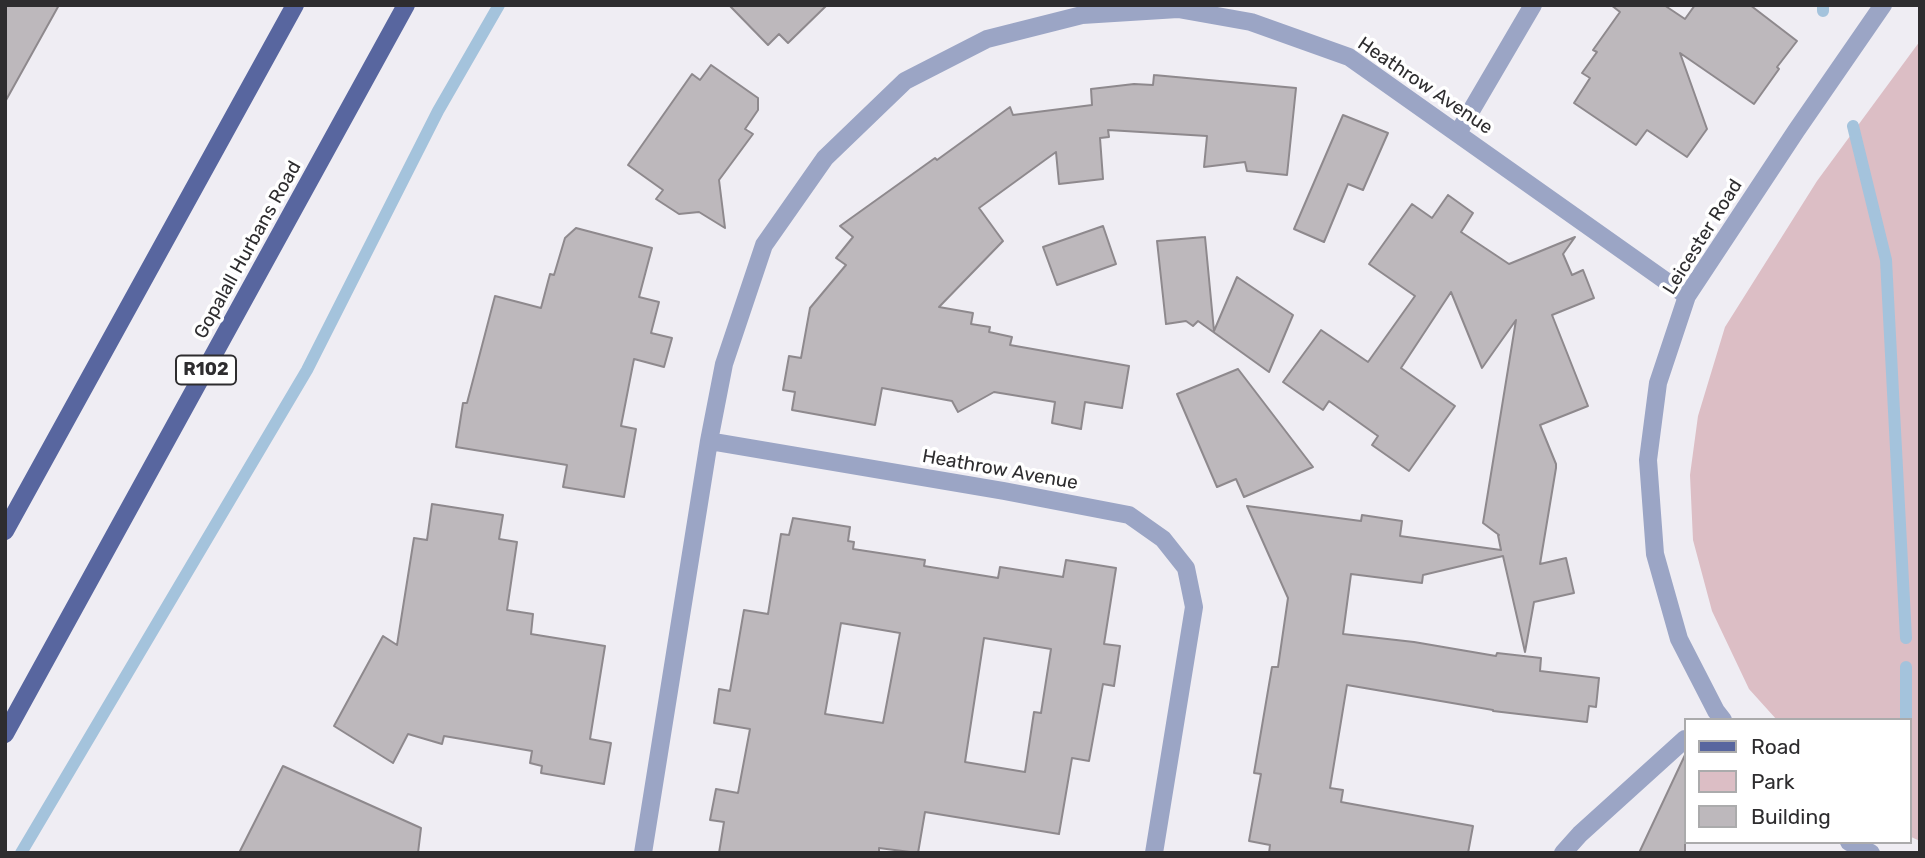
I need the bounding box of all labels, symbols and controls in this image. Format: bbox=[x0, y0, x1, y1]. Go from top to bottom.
street label: Heathrow Avenue bbox=[1353, 32, 1497, 140]
street label: Gopalall Hurbans Road bbox=[190, 157, 306, 343]
street label: Leicester Road bbox=[1658, 175, 1748, 299]
road number: R102 bbox=[176, 356, 236, 384]
street label: Heathrow Avenue bbox=[920, 445, 1080, 495]
legend bbox=[1684, 718, 1911, 844]
text: Road bbox=[1751, 734, 1801, 759]
text: Park bbox=[1751, 769, 1795, 794]
text: Building bbox=[1751, 804, 1831, 829]

